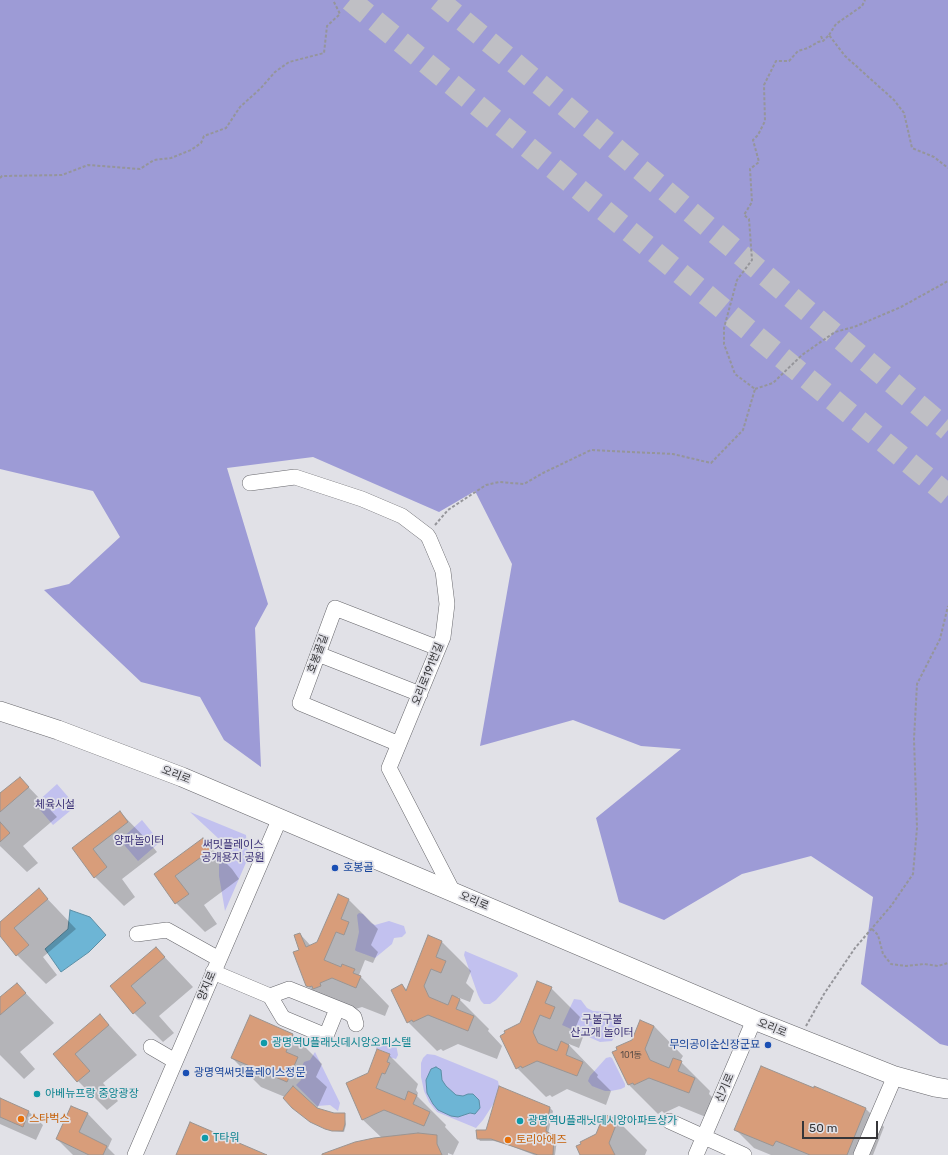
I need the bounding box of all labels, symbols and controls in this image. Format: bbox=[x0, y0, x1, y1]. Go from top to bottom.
street label: 호봉골길 bbox=[305, 633, 331, 675]
street label: 오리로191번길 bbox=[409, 641, 447, 707]
street label: 오리로 bbox=[159, 763, 193, 787]
park label: 체육시설 bbox=[35, 798, 75, 812]
park label: 양파놀이터 bbox=[114, 834, 164, 848]
park label: 써밋플레이스 공개용지 공원 bbox=[201, 838, 265, 864]
place label: 호봉골 bbox=[343, 861, 373, 875]
marker: 호봉골 bbox=[330, 863, 340, 873]
street label: 오리로 bbox=[457, 889, 491, 913]
street label: 양지로 bbox=[195, 969, 219, 1003]
park label: 구불구불 산고개 놀이터 bbox=[570, 1013, 634, 1039]
street label: 오리로 bbox=[755, 1016, 789, 1040]
place label: 광명역U플래닛데시앙오피스텔 bbox=[272, 1036, 411, 1050]
marker: 광명역U플래닛데시앙오피스텔 bbox=[259, 1038, 269, 1048]
place label: 무의공이순신장군묘 bbox=[669, 1038, 760, 1052]
marker: 무의공이순신장군묘 bbox=[763, 1040, 773, 1050]
house number: 101동 bbox=[620, 1050, 642, 1060]
place label: 광명역써밋플레이스정문 bbox=[194, 1066, 305, 1080]
marker: 광명역써밋플레이스정문 bbox=[181, 1068, 191, 1078]
street label: 신기로 bbox=[713, 1071, 737, 1105]
place label: 아베뉴프랑 중앙광장 bbox=[45, 1087, 139, 1101]
marker: 아베뉴프랑 중앙광장 bbox=[32, 1089, 42, 1099]
place label: 스타벅스 bbox=[29, 1112, 69, 1126]
scale bar bbox=[804, 1113, 880, 1139]
marker: 스타벅스 bbox=[16, 1114, 26, 1124]
place label: 광명역U플래닛데시앙아파트상가 bbox=[528, 1114, 677, 1128]
marker: 광명역U플래닛데시앙아파트상가 bbox=[515, 1116, 525, 1126]
text: 50 m bbox=[809, 1121, 837, 1135]
place label: T타워 bbox=[213, 1131, 240, 1145]
marker: T타워 bbox=[200, 1133, 210, 1143]
place label: 토리아에즈 bbox=[516, 1133, 567, 1147]
marker: 토리아에즈 bbox=[503, 1135, 513, 1145]

